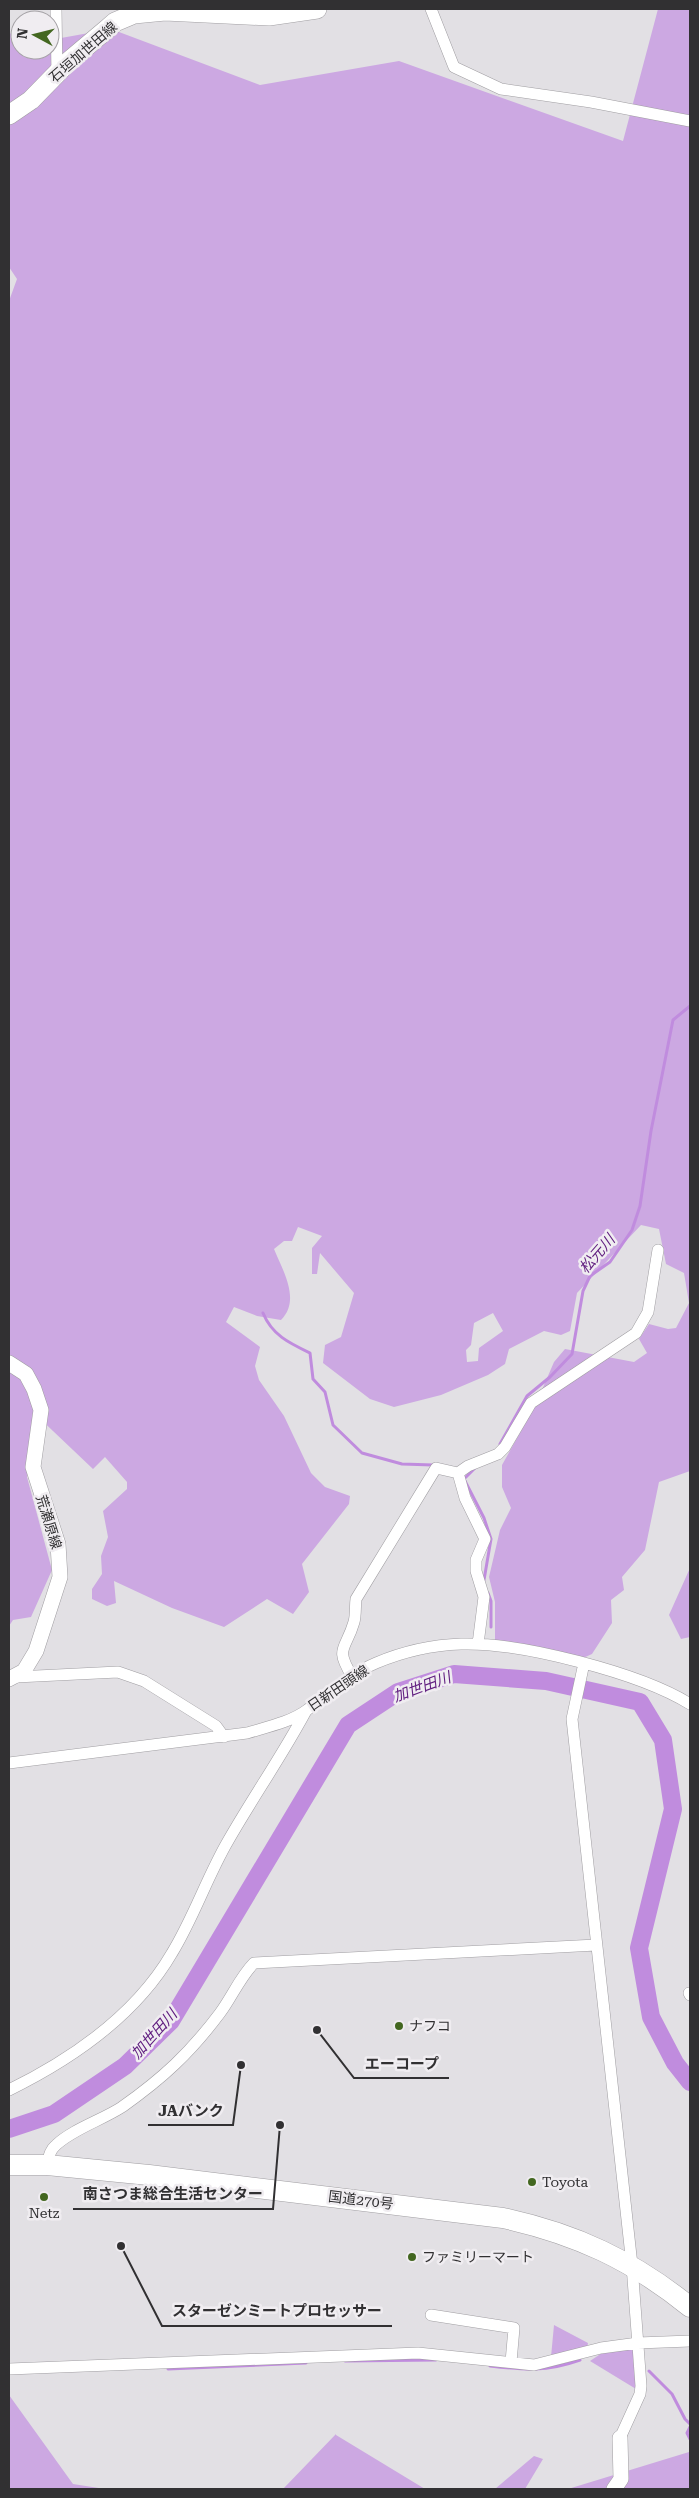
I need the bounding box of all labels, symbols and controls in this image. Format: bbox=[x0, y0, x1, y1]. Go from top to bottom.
north arrow bbox=[10, 10, 60, 60]
street label: 石垣加世田線 bbox=[46, 18, 120, 86]
text: N bbox=[13, 27, 31, 40]
water label: 松元川 bbox=[575, 1230, 620, 1277]
street label: 荒瀬原線 bbox=[33, 1493, 65, 1551]
street label: 日新田頭線 bbox=[305, 1662, 371, 1714]
water label: 加世田川 bbox=[391, 1668, 455, 1706]
water label: 加世田川 bbox=[127, 2004, 182, 2062]
place label: ナフコ bbox=[409, 2018, 451, 2034]
marker: ナフコ bbox=[393, 2020, 405, 2032]
callout: エーコープ bbox=[354, 2048, 449, 2078]
text: エーコープ bbox=[365, 2055, 439, 2073]
callout: JAバンク bbox=[148, 2095, 233, 2125]
text: JAバンク bbox=[158, 2102, 224, 2120]
place label: Toyota bbox=[542, 2174, 589, 2190]
marker: Toyota bbox=[526, 2176, 538, 2188]
callout: 南さつま総合生活センター bbox=[73, 2179, 273, 2209]
text: 南さつま総合生活センター bbox=[83, 2185, 263, 2203]
street label: 国道270号 bbox=[328, 2188, 394, 2212]
marker: Netz bbox=[38, 2191, 50, 2203]
place label: Netz bbox=[29, 2205, 60, 2221]
place label: ファミリーマート bbox=[422, 2249, 534, 2265]
marker: ファミリーマート bbox=[406, 2251, 418, 2263]
callout: スターゼンミートプロセッサー bbox=[162, 2296, 392, 2326]
text: スターゼンミートプロセッサー bbox=[172, 2302, 382, 2320]

